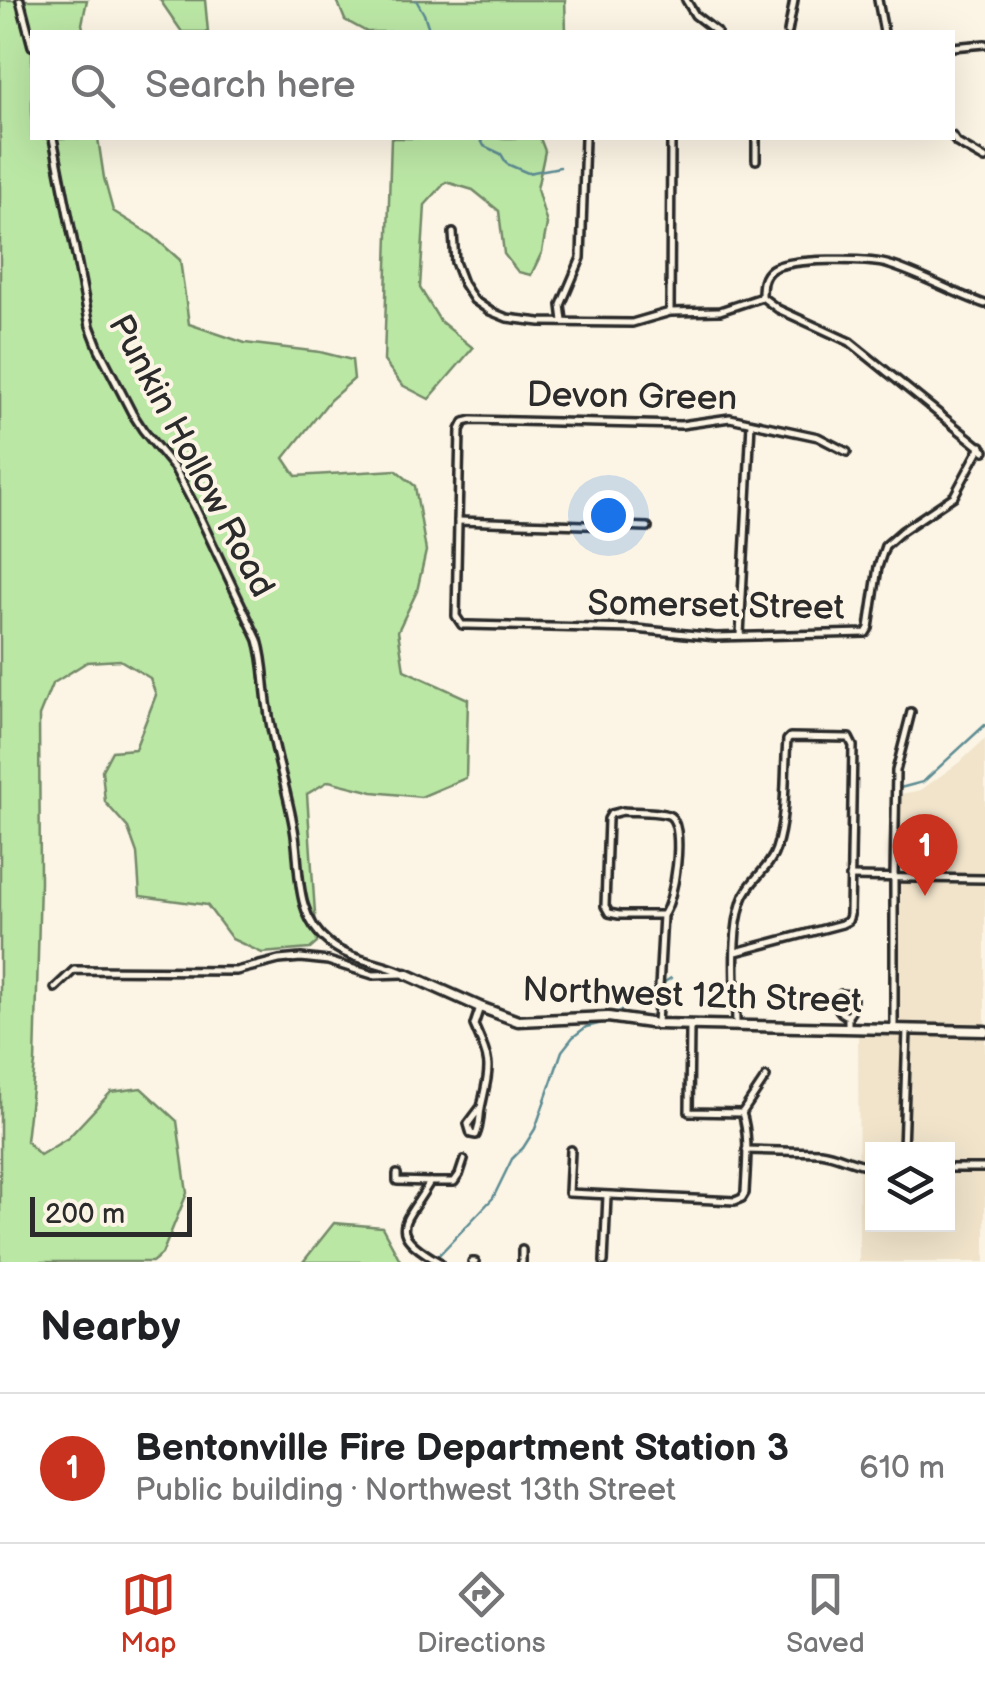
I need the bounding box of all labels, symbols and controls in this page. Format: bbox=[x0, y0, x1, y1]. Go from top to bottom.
search box bbox=[30, 30, 955, 140]
icon: search bbox=[65, 58, 120, 113]
text: Search here bbox=[145, 63, 356, 108]
street label: Punkin Hollow Road bbox=[98, 307, 284, 605]
street label: Devon Green bbox=[526, 374, 738, 420]
your location bbox=[583, 490, 634, 541]
street label: Somerset Street bbox=[587, 582, 845, 630]
pin: 1 bbox=[892, 814, 958, 896]
street label: Northwest 12th Street bbox=[521, 969, 863, 1023]
map controls bbox=[865, 1142, 955, 1232]
button: layers bbox=[865, 1142, 955, 1232]
scale bar bbox=[30, 1192, 192, 1236]
text: 200 m bbox=[45, 1198, 125, 1231]
text: Nearby bbox=[40, 1302, 180, 1353]
text: Bentonville Fire Department Station 3 bbox=[135, 1426, 789, 1471]
text: 1 bbox=[66, 1449, 79, 1488]
text: 610 m bbox=[859, 1449, 945, 1488]
text: Public building · Northwest 13th Street bbox=[135, 1471, 676, 1510]
tab: Map bbox=[120, 1567, 177, 1660]
tab: Directions bbox=[417, 1567, 546, 1660]
tab: Saved bbox=[786, 1567, 865, 1660]

